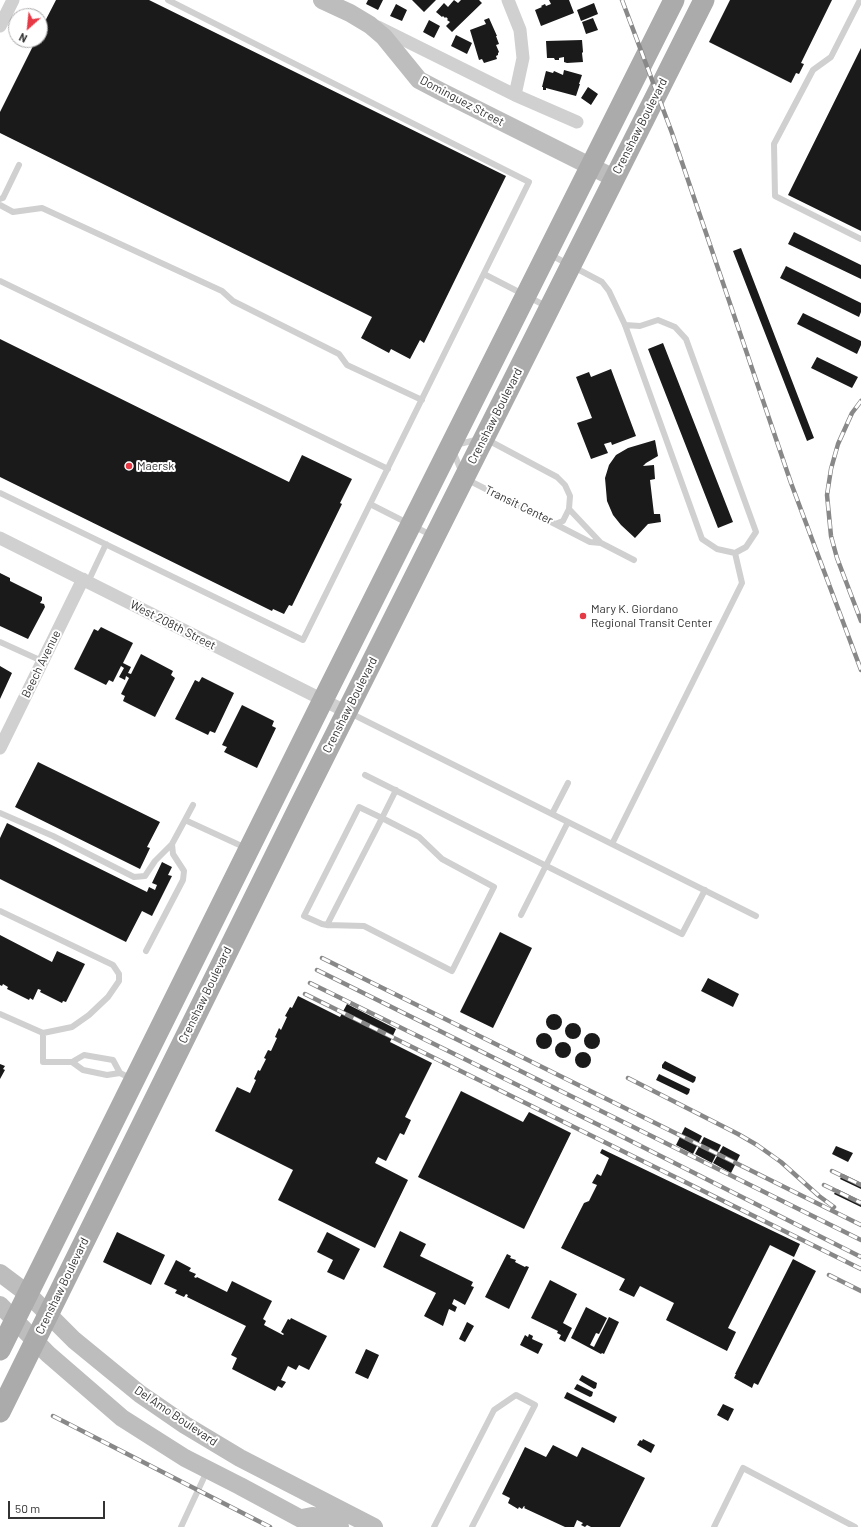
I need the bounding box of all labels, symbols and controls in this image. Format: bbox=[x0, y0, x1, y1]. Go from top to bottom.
north arrow bbox=[8, 8, 48, 48]
text: N bbox=[17, 31, 29, 46]
street label: Dominguez Street bbox=[417, 73, 507, 129]
street label: Crenshaw Boulevard bbox=[610, 76, 670, 176]
street label: Crenshaw Boulevard bbox=[465, 366, 525, 466]
place label: Maersk bbox=[137, 459, 174, 473]
marker: Maersk bbox=[124, 461, 134, 471]
street label: Transit Center bbox=[483, 482, 555, 528]
street label: West 208th Street bbox=[128, 597, 218, 653]
place label: Mary K. Giordano Regional Transit Center bbox=[591, 602, 712, 630]
marker: Mary K. Giordano Regional Transit Center bbox=[578, 611, 588, 621]
street label: Beech Avenue bbox=[18, 628, 64, 700]
street label: Crenshaw Boulevard bbox=[320, 655, 380, 755]
street label: Crenshaw Boulevard bbox=[175, 944, 235, 1046]
street label: Crenshaw Boulevard bbox=[32, 1235, 92, 1337]
street label: Del Amo Boulevard bbox=[132, 1383, 220, 1449]
scale bar bbox=[10, 1493, 107, 1519]
text: 50 m bbox=[15, 1501, 40, 1515]

